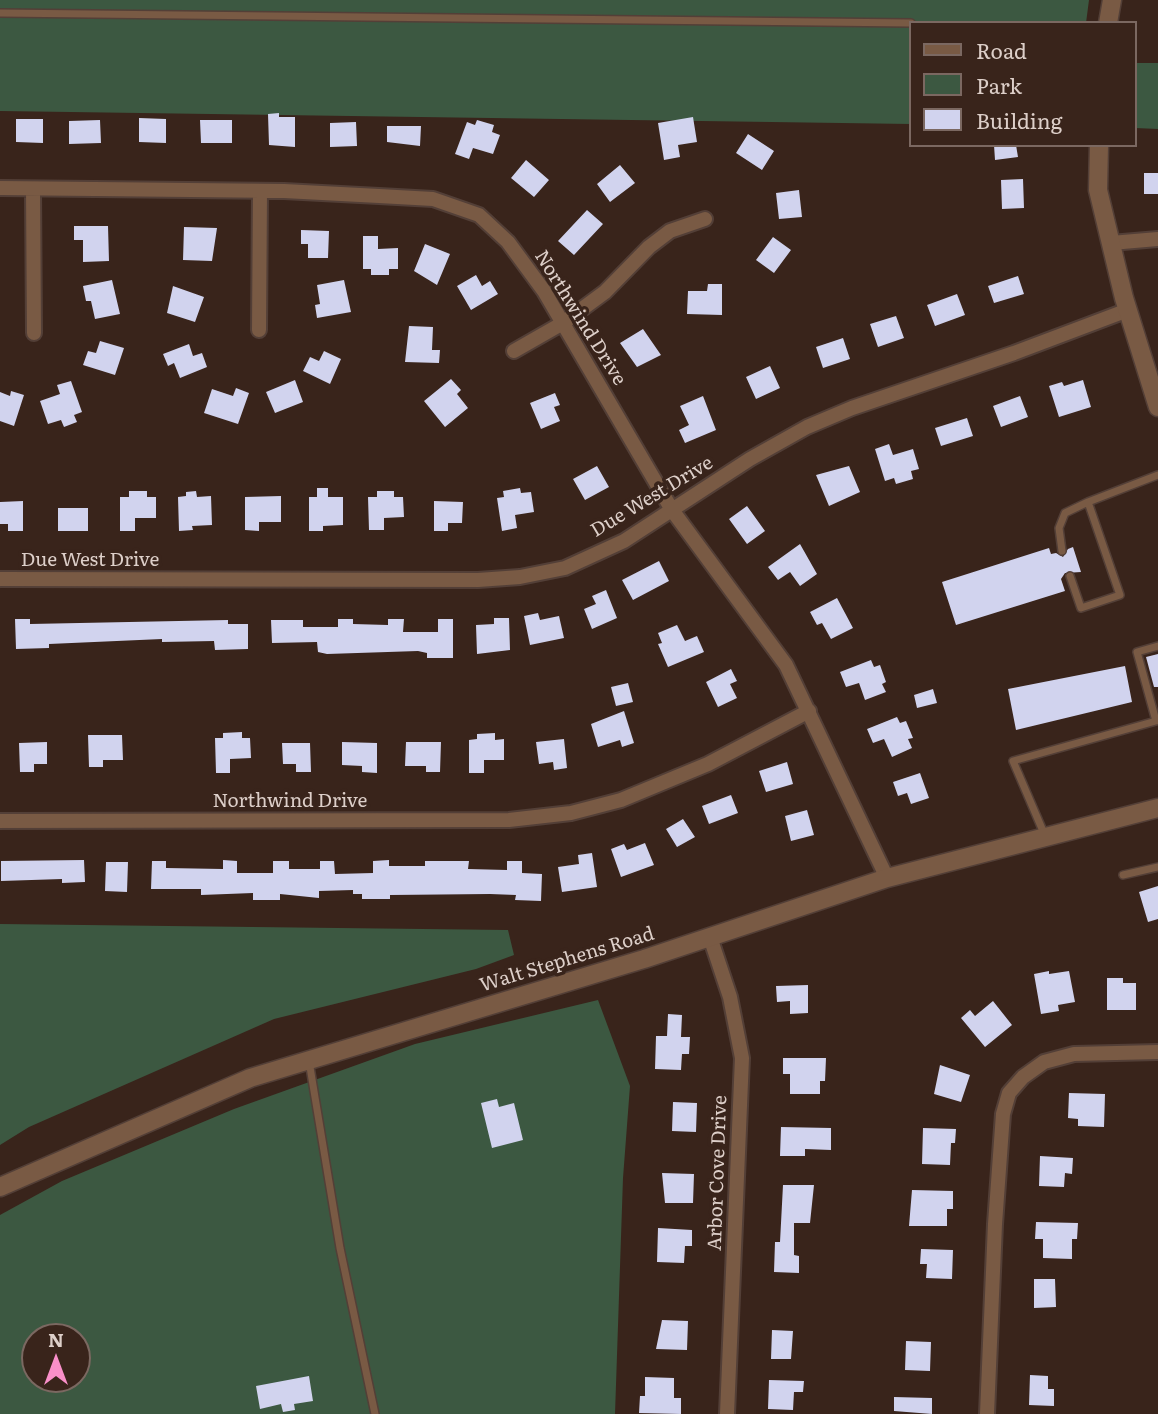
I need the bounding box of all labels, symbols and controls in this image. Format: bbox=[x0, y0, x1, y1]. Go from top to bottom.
legend bbox=[909, 21, 1137, 147]
text: Road bbox=[976, 34, 1027, 65]
text: Park bbox=[976, 69, 1022, 100]
text: Building bbox=[976, 104, 1062, 135]
street label: Northwind Drive bbox=[529, 246, 631, 390]
street label: Due West Drive bbox=[587, 452, 717, 542]
street label: Due West Drive bbox=[21, 549, 159, 571]
street label: Northwind Drive bbox=[213, 790, 367, 812]
street label: Walt Stephens Road bbox=[477, 923, 657, 997]
street label: Arbor Cove Drive bbox=[704, 1095, 732, 1251]
north arrow bbox=[21, 1323, 91, 1393]
text: N bbox=[48, 1325, 64, 1353]

